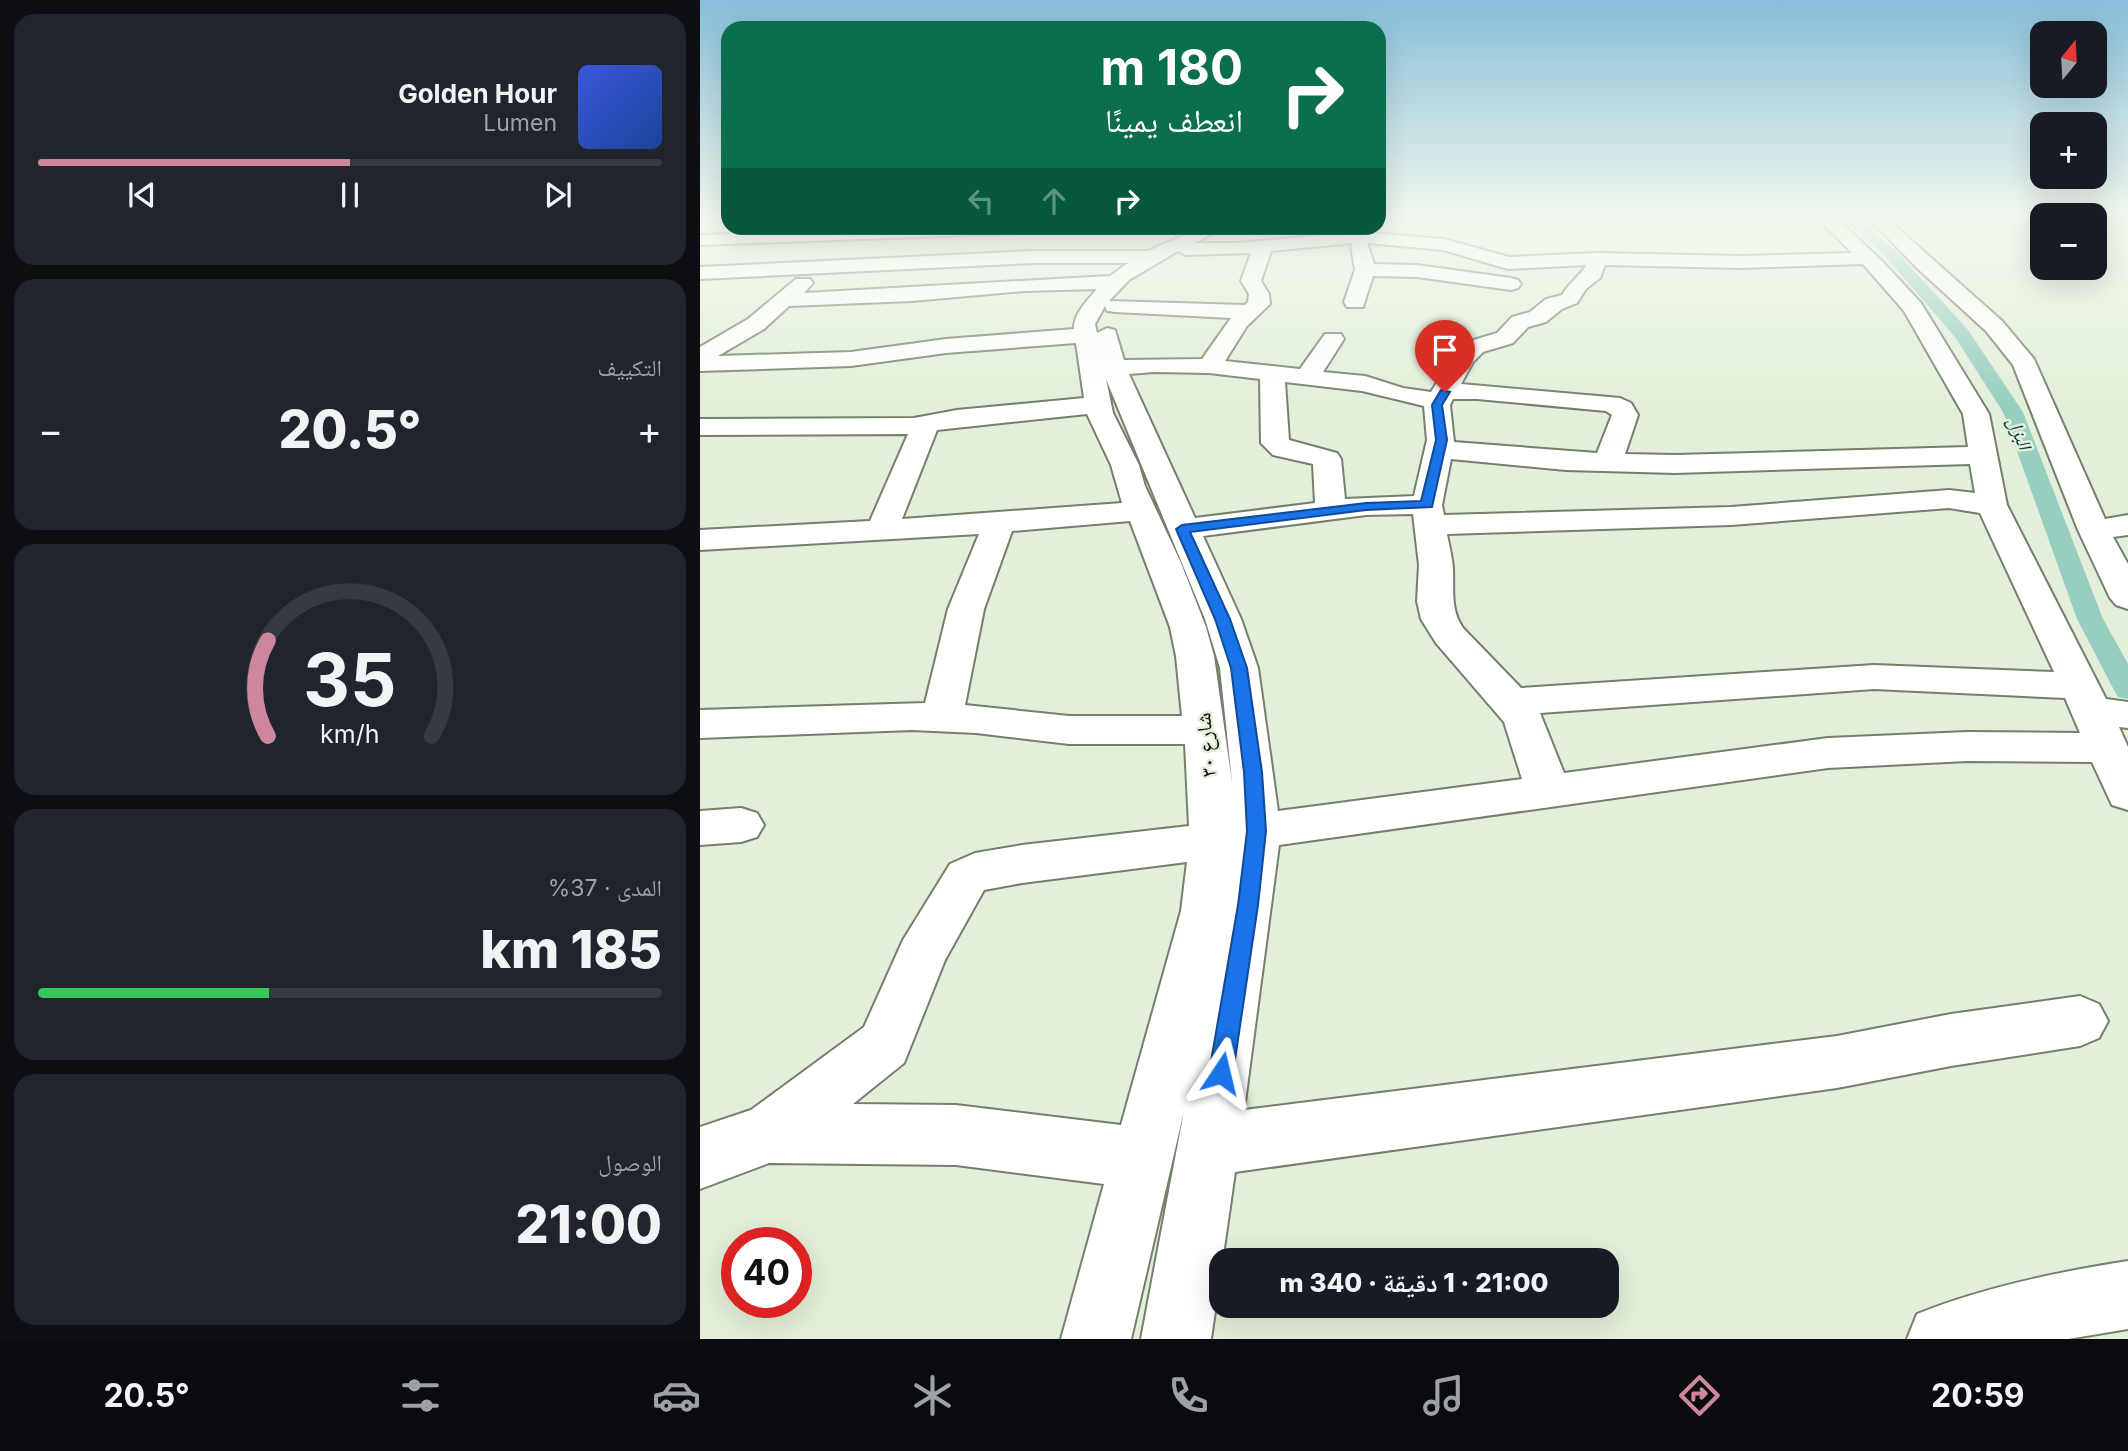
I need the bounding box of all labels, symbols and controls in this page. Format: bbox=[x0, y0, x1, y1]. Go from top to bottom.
north arrow bbox=[2030, 21, 2107, 98]
map controls bbox=[2030, 21, 2107, 280]
text: 180 m bbox=[1101, 38, 1243, 97]
icon: right bbox=[1267, 49, 1358, 140]
text: Golden Hour bbox=[398, 78, 557, 109]
text: انعطف يمينًا bbox=[1105, 101, 1243, 140]
text: Lumen bbox=[483, 109, 557, 137]
button: + bbox=[2030, 112, 2107, 189]
icon: previous bbox=[123, 176, 161, 214]
icon: pause bbox=[331, 176, 369, 214]
icon: next bbox=[539, 176, 577, 214]
icon: left bbox=[962, 182, 1000, 220]
icon: ahead bbox=[1035, 182, 1073, 220]
icon: right bbox=[1108, 182, 1146, 220]
button: − bbox=[2030, 203, 2107, 280]
pin bbox=[1415, 320, 1475, 392]
icon: arrive bbox=[1426, 331, 1464, 369]
text: التكييف bbox=[597, 354, 662, 382]
text: 20.5° bbox=[278, 398, 422, 461]
text: − bbox=[38, 407, 63, 453]
text: + bbox=[637, 407, 662, 453]
water label: البزل bbox=[2003, 414, 2037, 454]
text: 35 bbox=[303, 635, 397, 724]
street label: شارع ٣٠ bbox=[1190, 712, 1222, 778]
text: km/h bbox=[320, 718, 380, 748]
text: المدى · 37% bbox=[548, 874, 662, 902]
text: 185 km bbox=[480, 918, 662, 981]
position arrow bbox=[1184, 1036, 1258, 1110]
text: الوصول bbox=[598, 1149, 662, 1177]
text: 21:00 bbox=[516, 1193, 662, 1256]
speed limit sign: 40 bbox=[721, 1227, 812, 1318]
text: 21:00 · 1 دقيقة · 340 m bbox=[1280, 1267, 1548, 1298]
icon: filters bbox=[396, 1371, 445, 1420]
icon: car bbox=[652, 1371, 701, 1420]
icon: climate bbox=[908, 1371, 957, 1420]
icon: phone bbox=[1164, 1371, 1213, 1420]
icon: music bbox=[1419, 1371, 1468, 1420]
icon: directions bbox=[1675, 1371, 1724, 1420]
text: 20.5° bbox=[103, 1376, 190, 1415]
text: 20:59 bbox=[1931, 1376, 2025, 1415]

